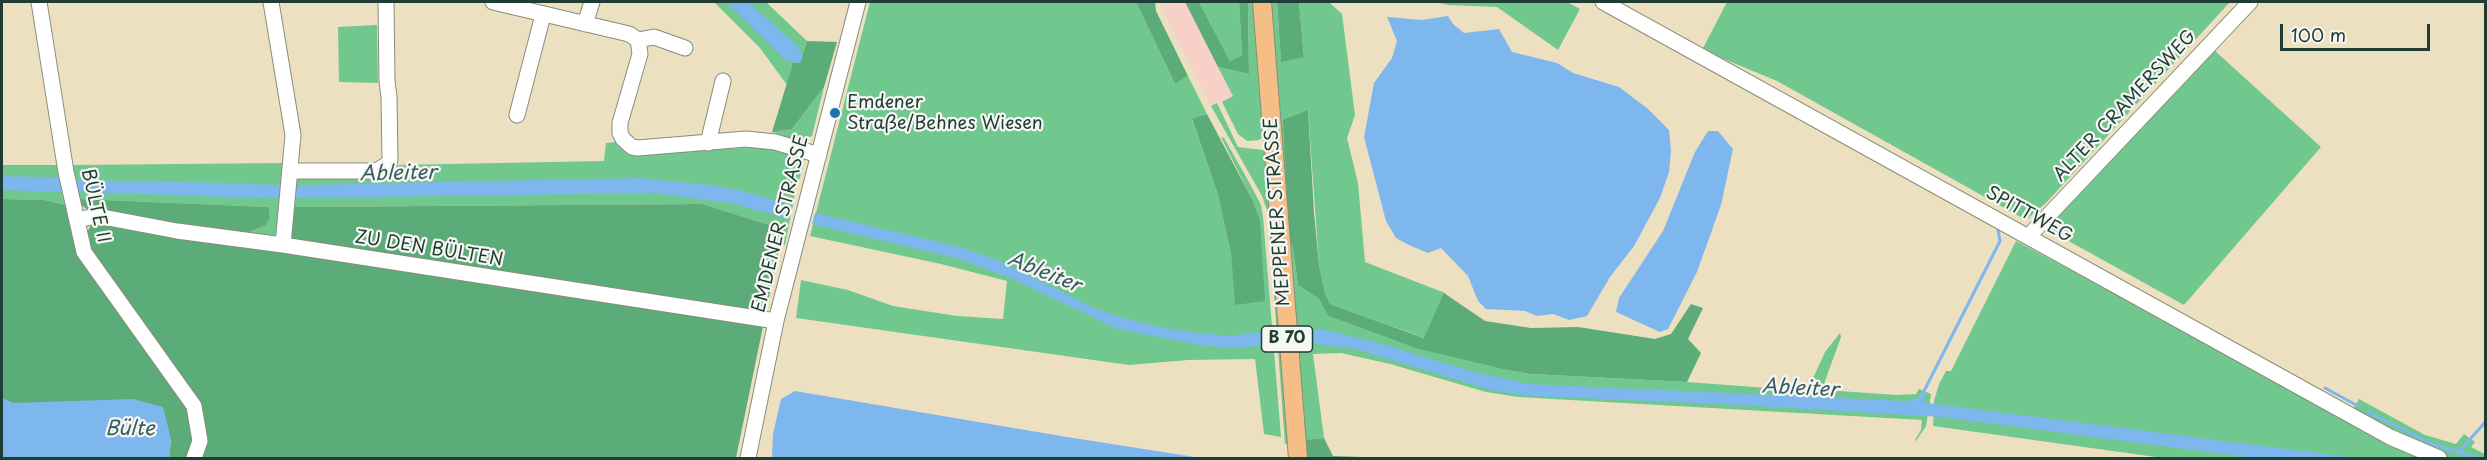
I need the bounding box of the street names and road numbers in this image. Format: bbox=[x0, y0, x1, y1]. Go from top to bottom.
street label: ALTER CRAMERSWEG bbox=[2049, 26, 2201, 186]
street label: MEPPENER STRASSE bbox=[1261, 117, 1295, 307]
street label: EMDENER STRASSE bbox=[749, 133, 813, 315]
street label: BÜLTE II bbox=[76, 167, 114, 245]
street label: SPITTWEG bbox=[1982, 182, 2076, 248]
street label: ZU DEN BÜLTEN bbox=[353, 227, 505, 271]
road number: B 70 bbox=[1262, 326, 1312, 352]

